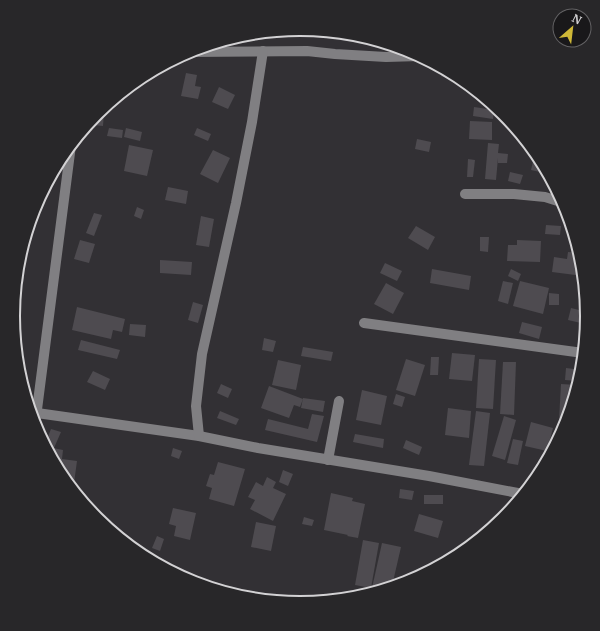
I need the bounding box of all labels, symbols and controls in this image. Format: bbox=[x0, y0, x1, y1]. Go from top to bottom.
north arrow bbox=[552, 8, 592, 48]
text: N bbox=[570, 11, 584, 28]

